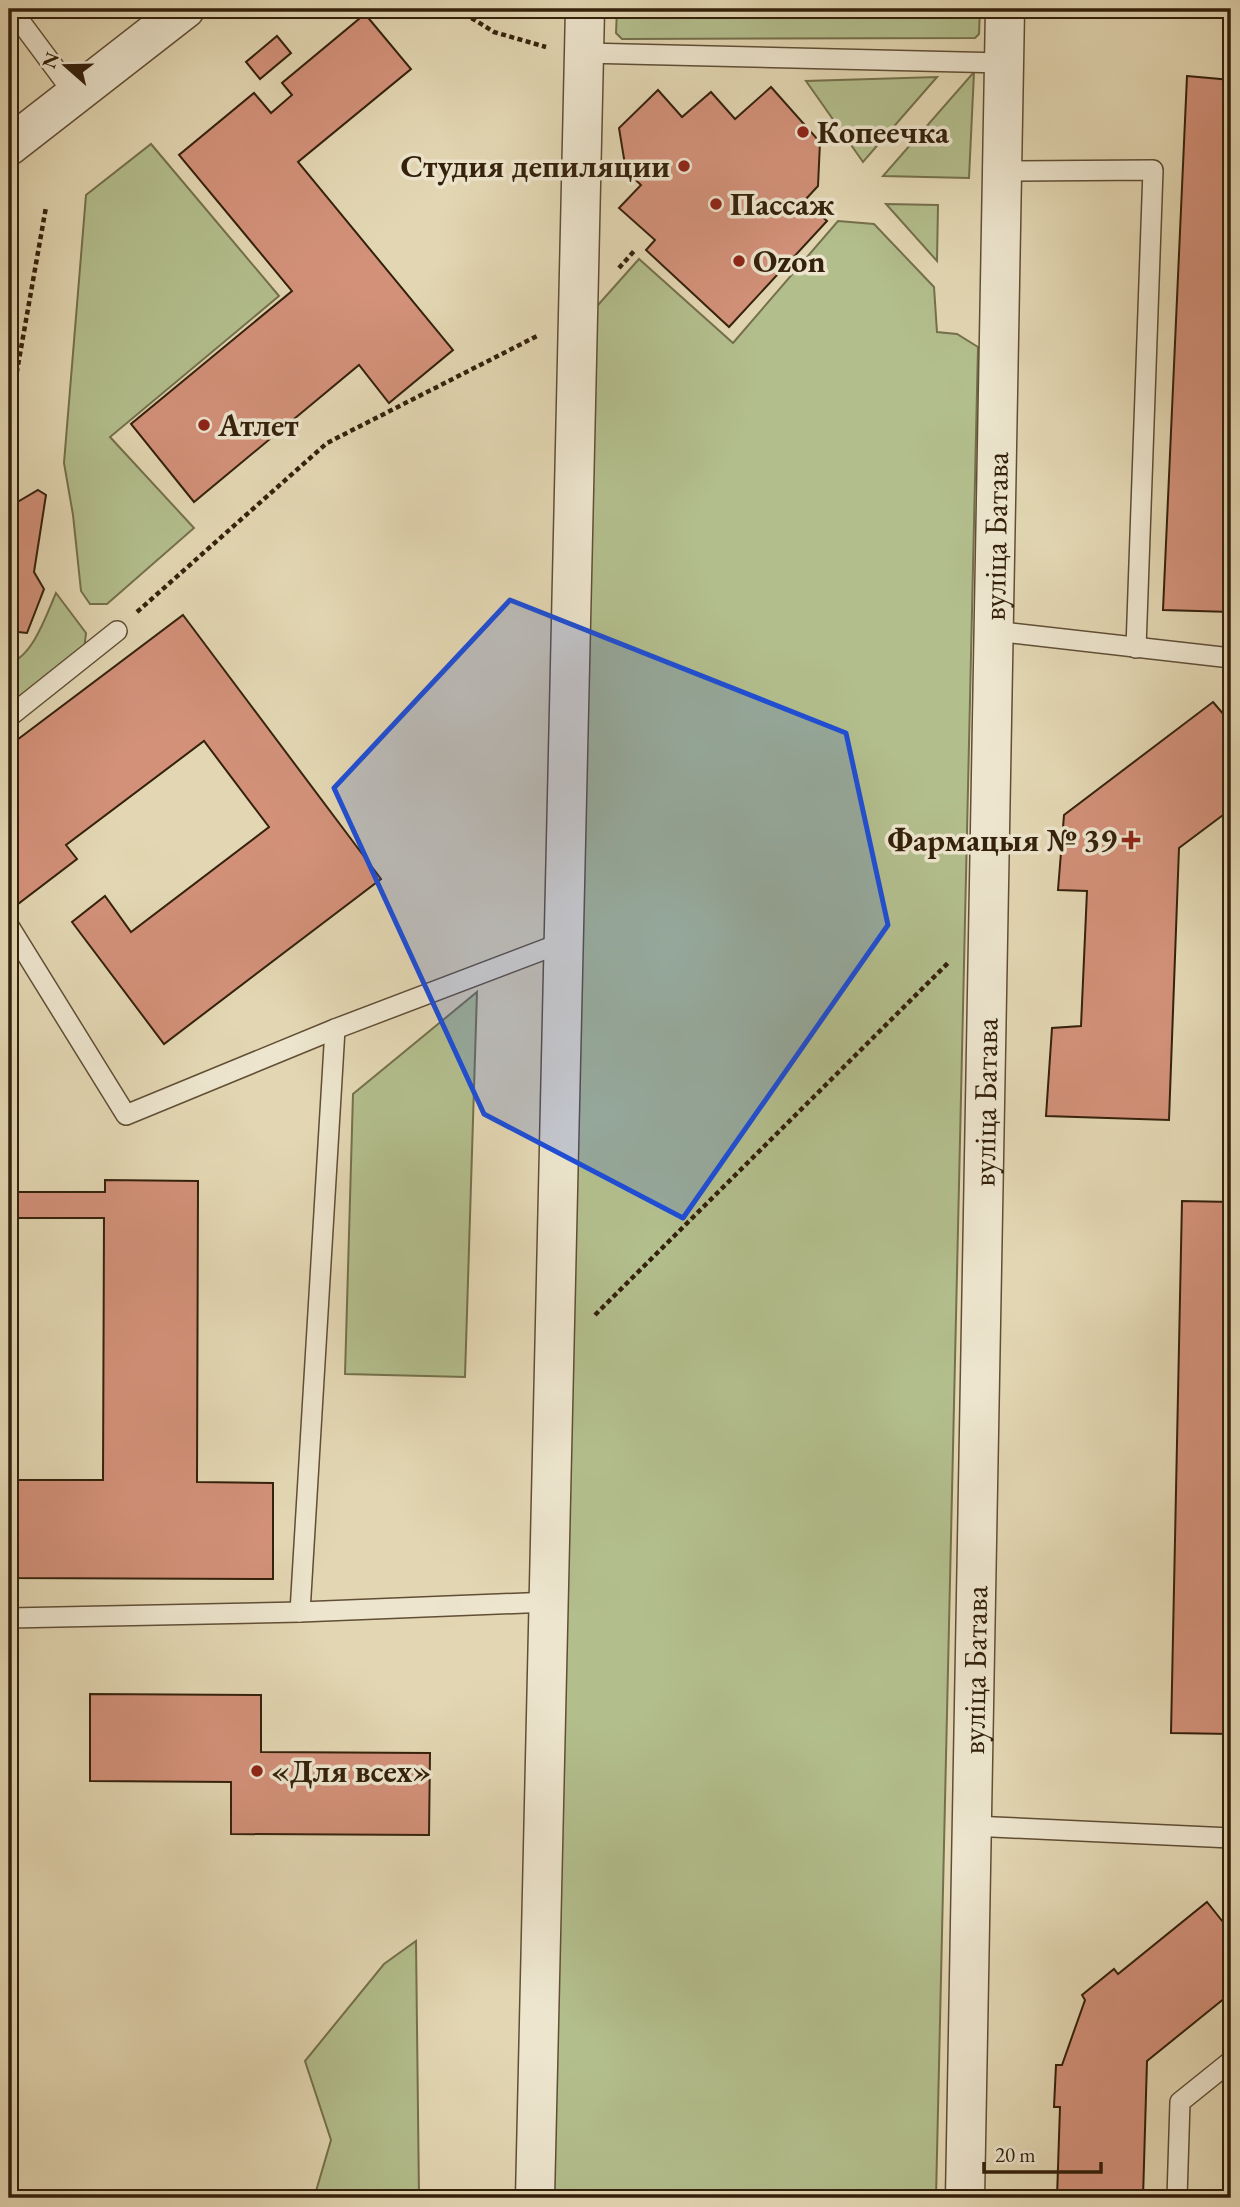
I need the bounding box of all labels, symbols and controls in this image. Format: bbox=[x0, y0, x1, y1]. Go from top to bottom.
north arrow bbox=[32, 32, 102, 102]
text: N bbox=[36, 48, 65, 72]
place label: Копеечка bbox=[817, 111, 950, 153]
marker: Копеечка bbox=[795, 124, 811, 140]
place label: Студия депиляции bbox=[400, 145, 670, 187]
marker: Студия депиляции bbox=[676, 158, 692, 174]
place label: Пассаж bbox=[730, 183, 835, 225]
marker: Пассаж bbox=[708, 196, 724, 212]
place label: Ozon bbox=[753, 240, 826, 282]
marker: Ozon bbox=[731, 253, 747, 269]
place label: Атлет bbox=[217, 404, 299, 446]
marker: Атлет bbox=[196, 417, 212, 433]
street label: вуліца Батава bbox=[973, 451, 1018, 621]
place label: Фармацыя № 39 bbox=[888, 819, 1117, 861]
marker: Фармацыя № 39 bbox=[1123, 832, 1139, 848]
street label: вуліца Батава bbox=[962, 1017, 1008, 1187]
street label: вуліца Батава bbox=[952, 1585, 997, 1755]
place label: «Для всех» bbox=[271, 1750, 431, 1792]
marker: «Для всех» bbox=[249, 1763, 265, 1779]
scale bar bbox=[984, 2130, 1102, 2174]
text: 20 m bbox=[995, 2141, 1036, 2168]

